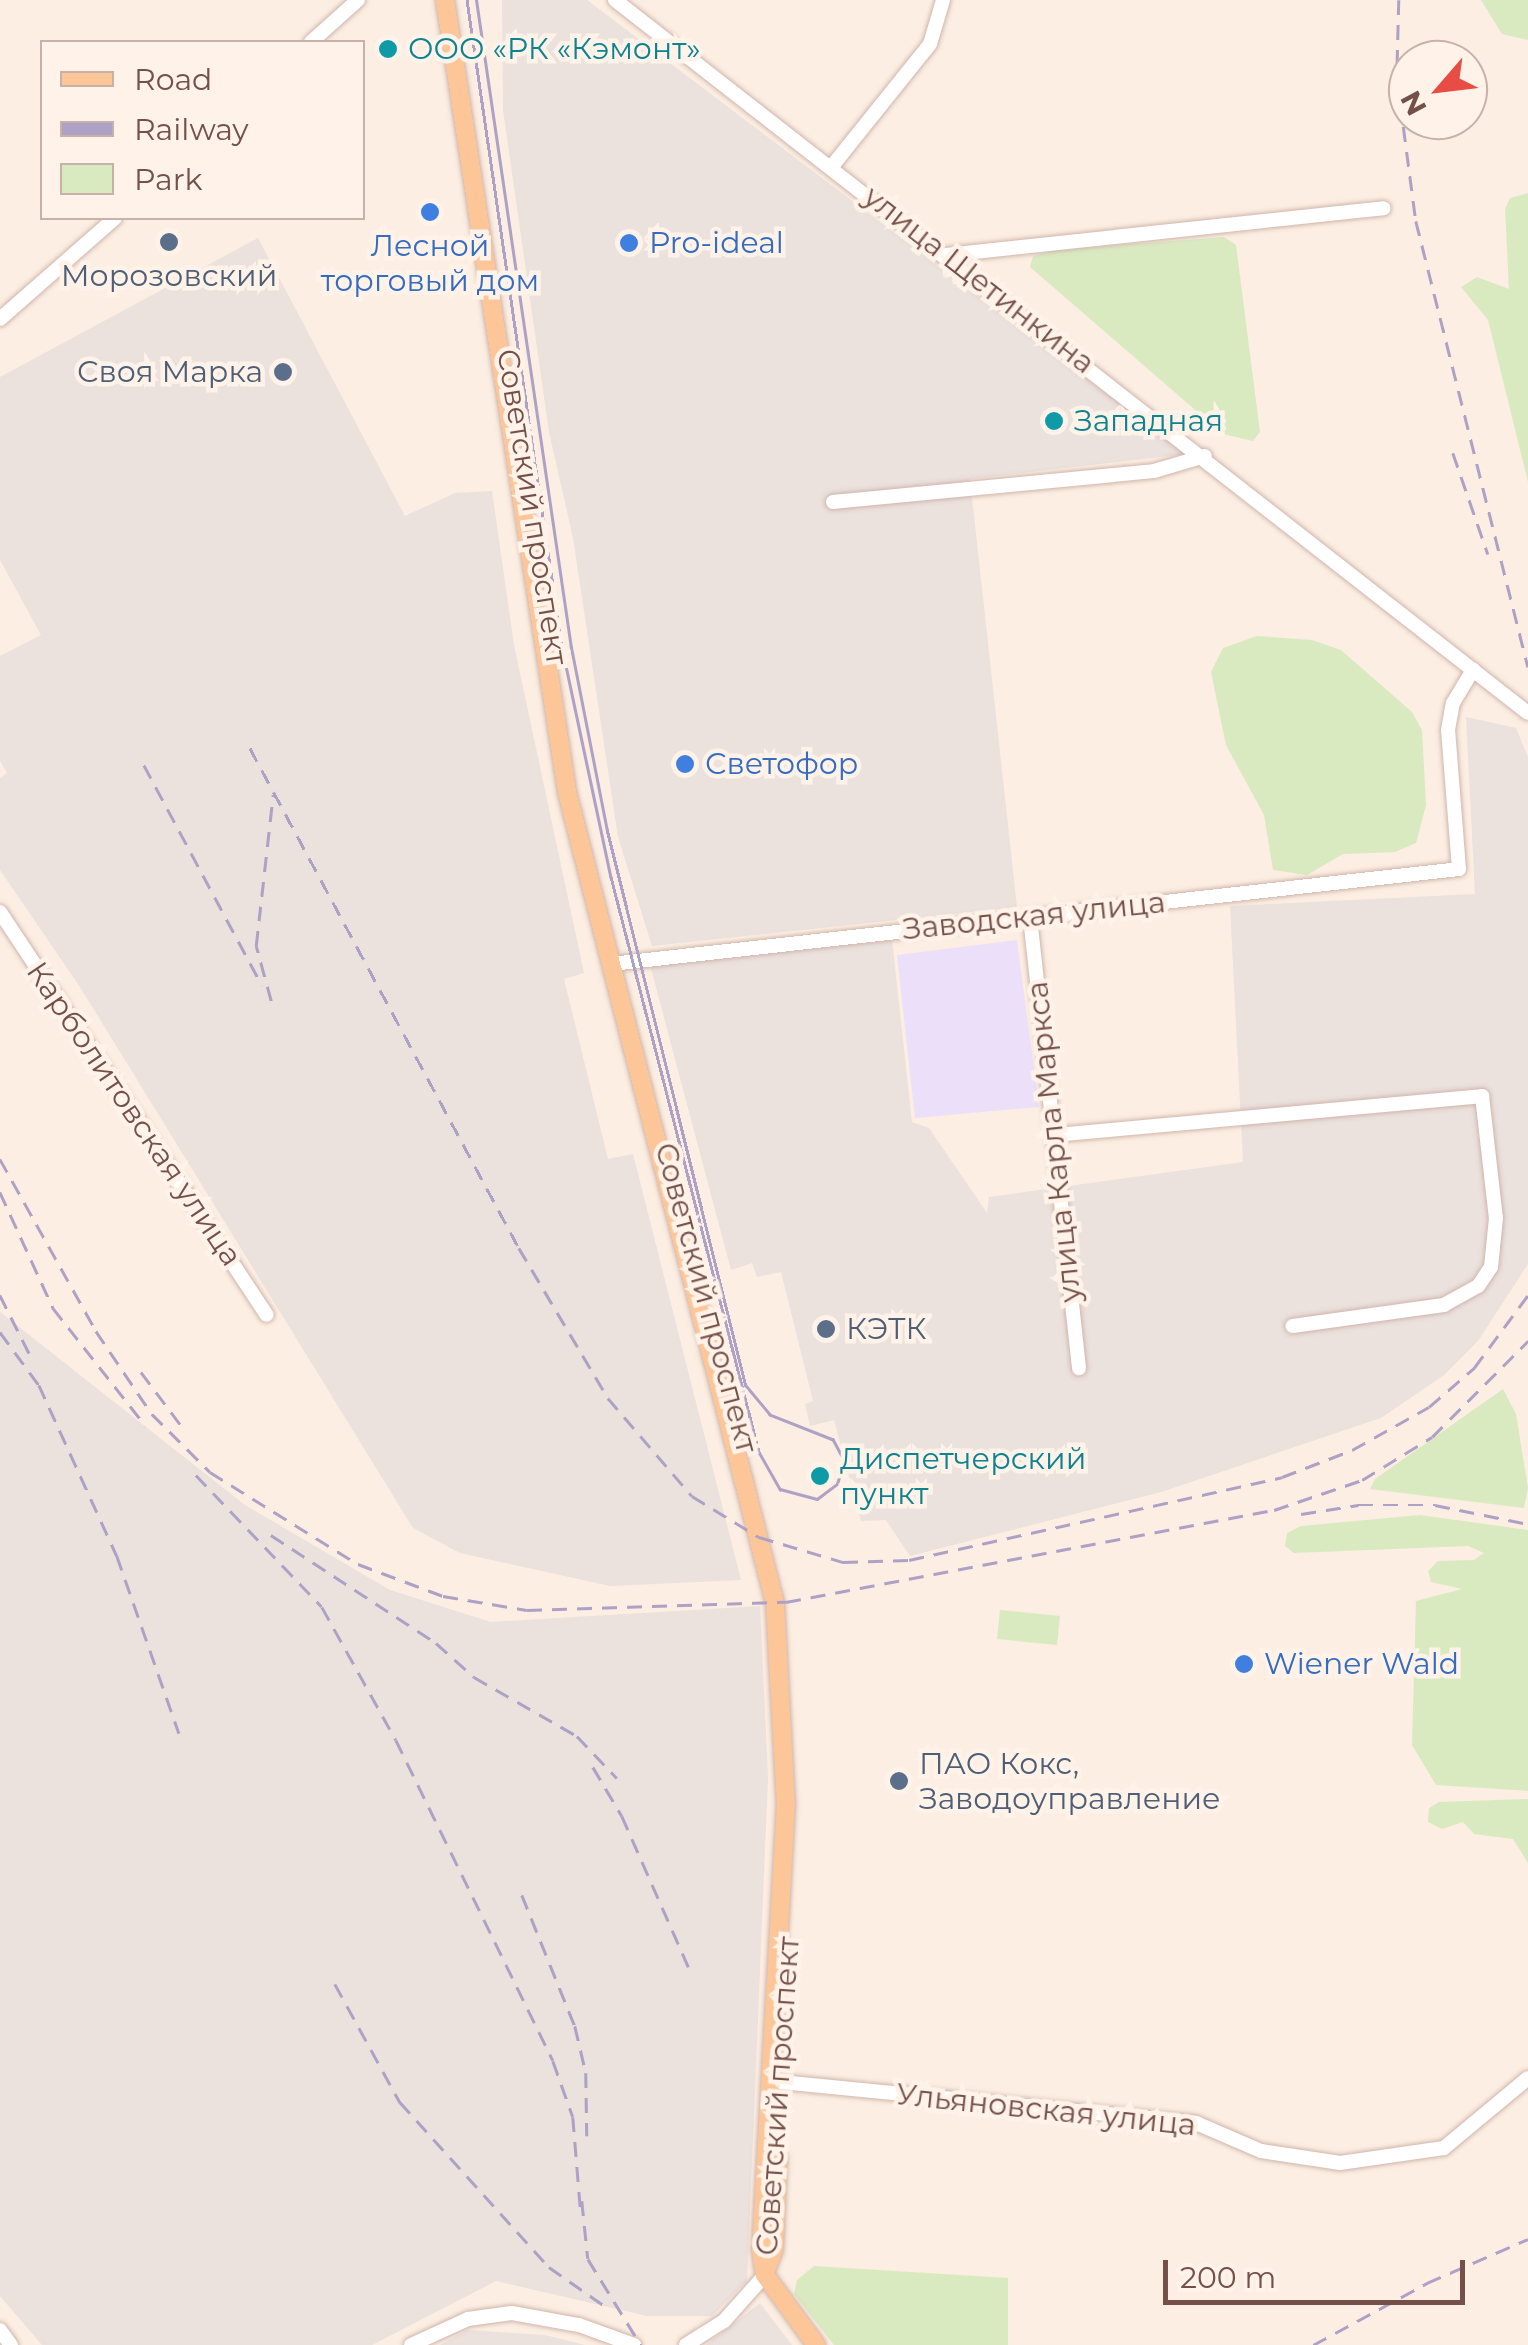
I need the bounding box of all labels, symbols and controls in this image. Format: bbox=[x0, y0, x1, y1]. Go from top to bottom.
place label: ООО «РК «Кэмонт» bbox=[408, 31, 701, 67]
marker: ООО «РК «Кэмонт» bbox=[377, 38, 399, 60]
legend bbox=[40, 40, 365, 220]
north arrow bbox=[1388, 40, 1488, 140]
text: Road bbox=[134, 61, 212, 98]
text: N bbox=[1393, 85, 1434, 121]
text: Railway bbox=[134, 111, 249, 148]
text: Park bbox=[134, 161, 203, 198]
street label: улица Щетинкина bbox=[856, 179, 1102, 381]
marker: Лесной торговый дом bbox=[419, 201, 441, 223]
place label: Pro-ideal bbox=[649, 225, 784, 261]
place label: Лесной торговый дом bbox=[321, 228, 539, 298]
marker: Морозовский bbox=[158, 231, 180, 253]
marker: Pro-ideal bbox=[618, 232, 640, 254]
place label: Морозовский bbox=[61, 258, 277, 294]
street label: Советский проспект bbox=[489, 346, 575, 668]
place label: Своя Марка bbox=[77, 354, 263, 390]
marker: Своя Марка bbox=[272, 361, 294, 383]
place label: Западная bbox=[1074, 403, 1223, 439]
marker: Западная bbox=[1043, 410, 1065, 432]
place label: Светофор bbox=[705, 746, 858, 782]
marker: Светофор bbox=[674, 753, 696, 775]
street label: Заводская улица bbox=[901, 884, 1167, 948]
street label: Карболитовская улица bbox=[19, 955, 249, 1273]
street label: улица Карла Маркса bbox=[1019, 980, 1089, 1304]
street label: Советский проспект bbox=[647, 1139, 765, 1457]
place label: КЭТК bbox=[846, 1311, 927, 1347]
marker: КЭТК bbox=[815, 1318, 837, 1340]
place label: Диспетчерский пункт bbox=[840, 1441, 1086, 1512]
marker: Диспетчерский пункт bbox=[809, 1465, 831, 1487]
place label: Wiener Wald bbox=[1264, 1646, 1459, 1682]
marker: Wiener Wald bbox=[1233, 1653, 1255, 1675]
place label: ПАО Кокс, Заводоуправление bbox=[919, 1746, 1221, 1816]
marker: ПАО Кокс, Заводоуправление bbox=[888, 1770, 910, 1792]
street label: Советский проспект bbox=[749, 1935, 807, 2257]
street label: Ульяновская улица bbox=[894, 2076, 1198, 2144]
scale bar bbox=[1168, 2240, 1470, 2302]
text: 200 m bbox=[1180, 2259, 1276, 2296]

